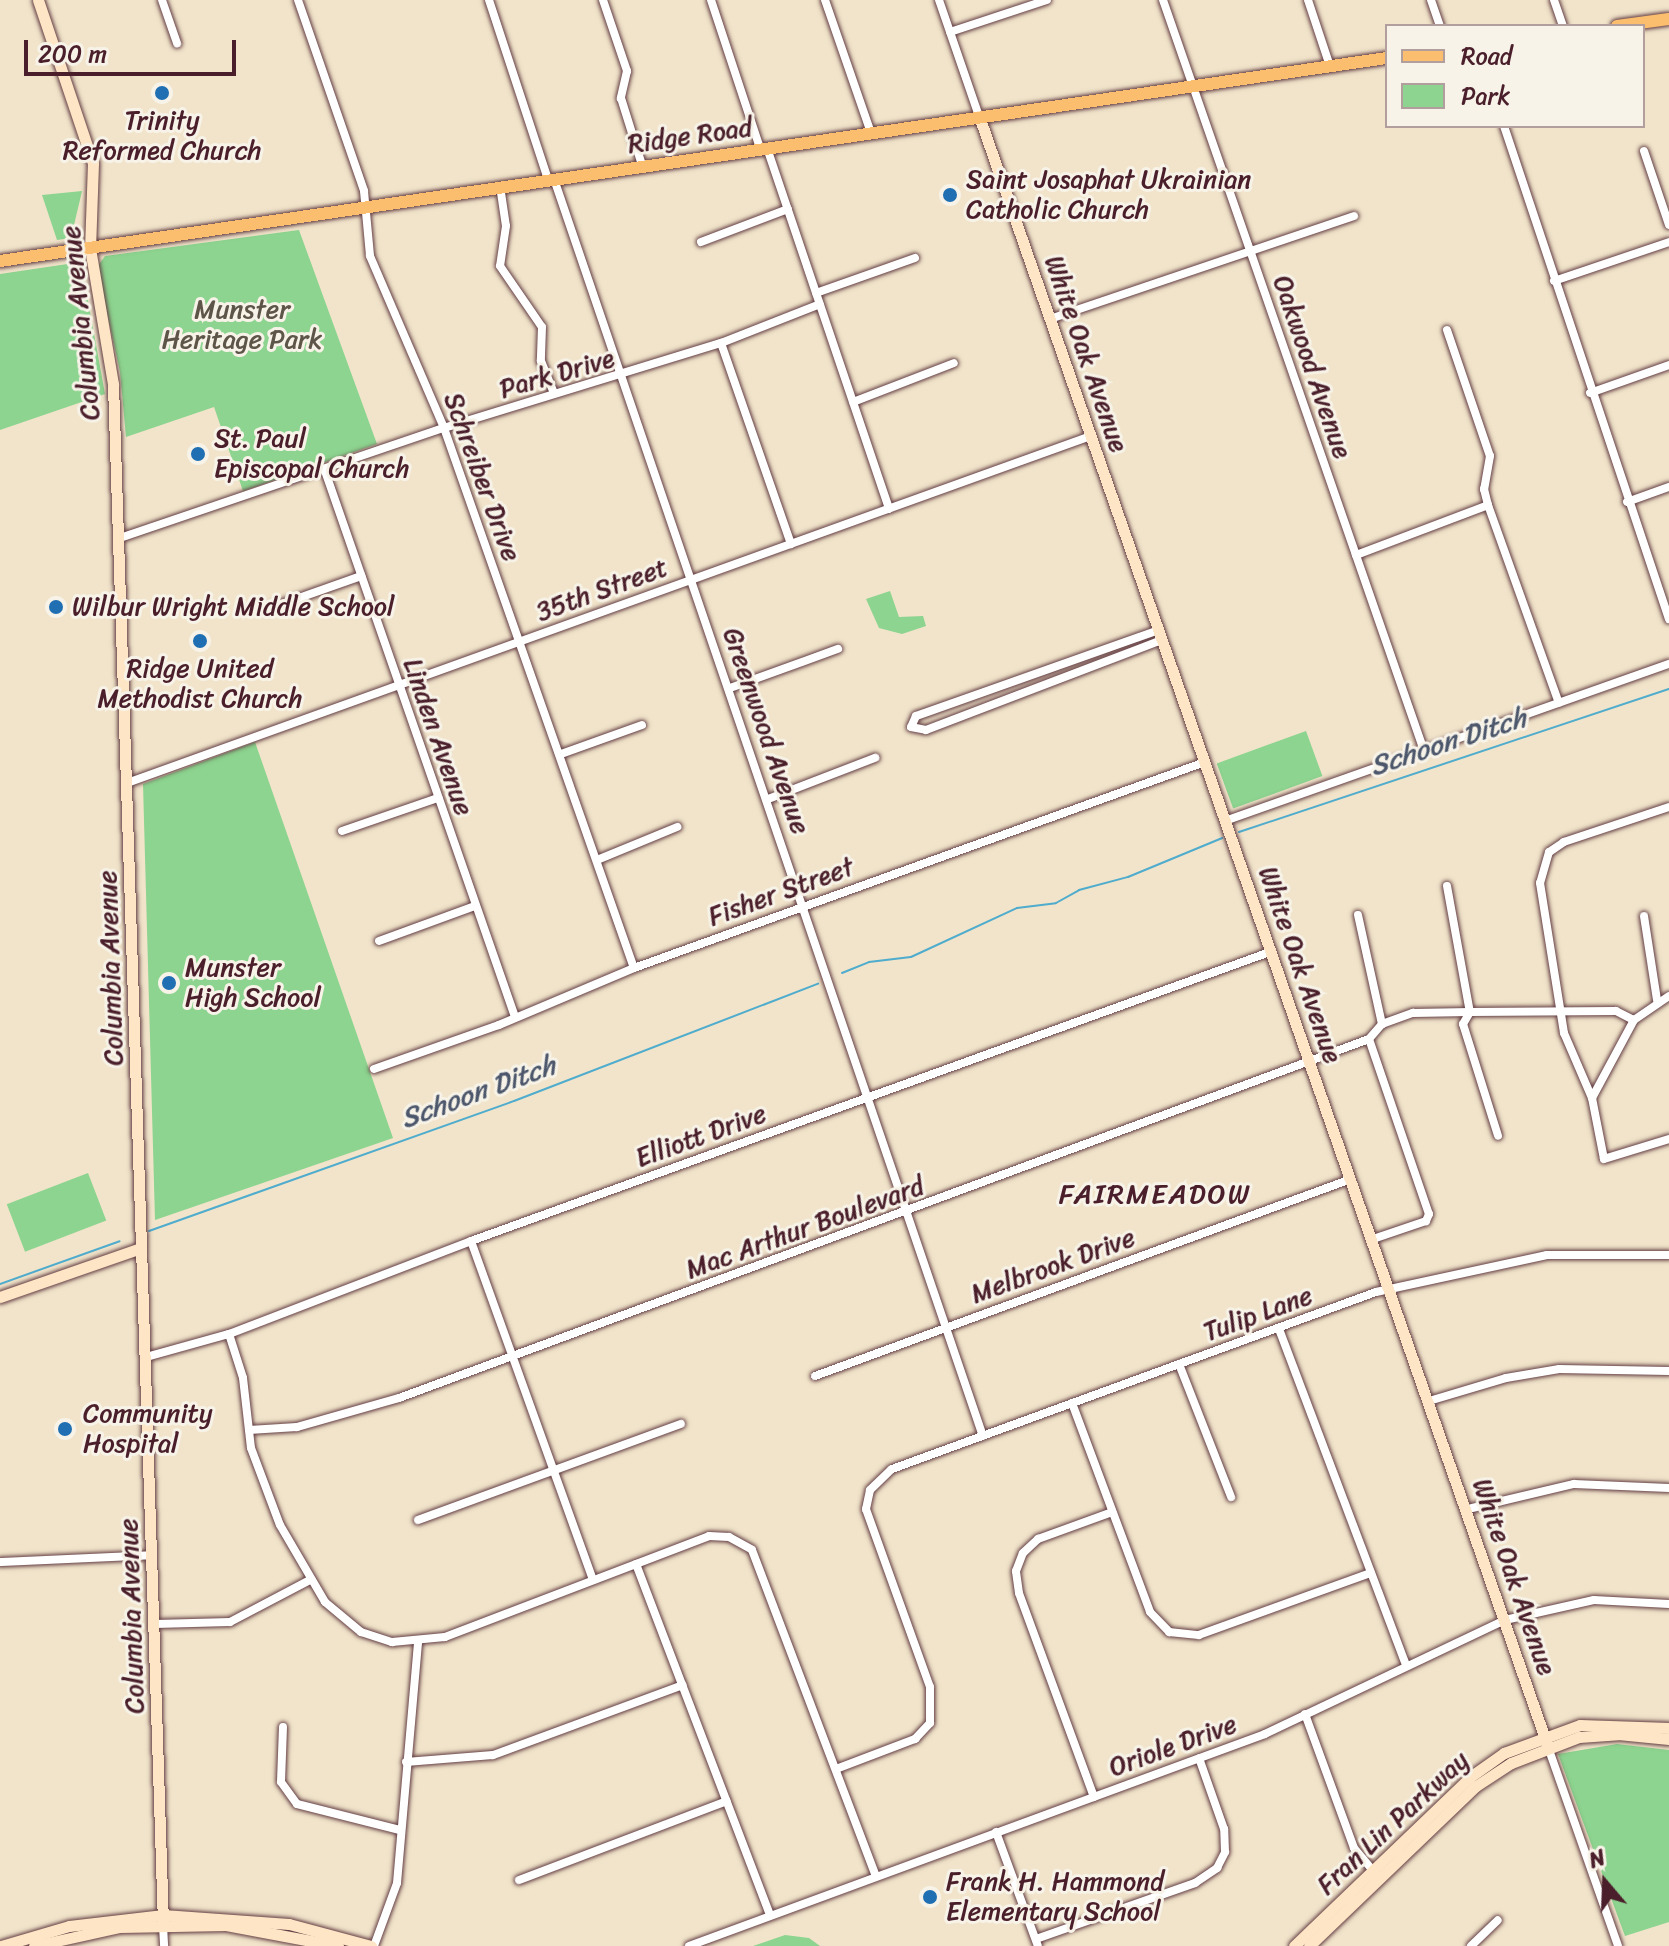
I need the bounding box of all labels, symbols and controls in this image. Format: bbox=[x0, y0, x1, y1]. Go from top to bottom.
scale bar bbox=[28, 24, 240, 74]
legend bbox=[1385, 24, 1645, 128]
text: 200 m bbox=[38, 33, 107, 75]
text: Road bbox=[1461, 35, 1512, 77]
text: Park bbox=[1461, 75, 1510, 117]
marker: Trinity Reformed Church bbox=[153, 84, 171, 102]
place label: Trinity Reformed Church bbox=[63, 105, 261, 166]
street label: Ridge Road bbox=[626, 112, 754, 160]
place label: Saint Josaphat Ukrainian Catholic Church bbox=[966, 164, 1254, 226]
marker: Saint Josaphat Ukrainian Catholic Church bbox=[941, 186, 959, 204]
street label: Columbia Avenue bbox=[55, 225, 107, 421]
street label: White Oak Avenue bbox=[1038, 252, 1134, 456]
street label: Oakwood Avenue bbox=[1266, 272, 1358, 462]
park label: Munster Heritage Park bbox=[162, 294, 322, 356]
street label: Park Drive bbox=[496, 343, 618, 405]
street label: Schreiber Drive bbox=[437, 388, 527, 566]
place label: St. Paul Episcopal Church bbox=[214, 423, 409, 484]
marker: St. Paul Episcopal Church bbox=[189, 445, 207, 463]
street label: 35th Street bbox=[532, 552, 672, 628]
place label: Wilbur Wright Middle School bbox=[72, 591, 395, 623]
marker: Wilbur Wright Middle School bbox=[47, 598, 65, 616]
street label: Greenwood Avenue bbox=[716, 624, 816, 838]
marker: Ridge United Methodist Church bbox=[191, 632, 209, 650]
place label: Ridge United Methodist Church bbox=[98, 653, 302, 714]
street label: Linden Avenue bbox=[397, 654, 479, 820]
water label: Schoon Ditch bbox=[1366, 701, 1530, 783]
street label: Fisher Street bbox=[704, 851, 858, 933]
street label: White Oak Avenue bbox=[1252, 863, 1348, 1067]
street label: Columbia Avenue bbox=[92, 870, 130, 1066]
place label: Munster High School bbox=[185, 952, 321, 1014]
marker: Munster High School bbox=[160, 974, 178, 992]
water label: Schoon Ditch bbox=[396, 1048, 560, 1136]
street label: Elliott Drive bbox=[631, 1098, 771, 1174]
street label: Mac Arthur Boulevard bbox=[682, 1170, 928, 1286]
district label: FAIRMEADOW bbox=[1060, 1177, 1250, 1211]
street label: Melbrook Drive bbox=[967, 1222, 1139, 1310]
street label: Tulip Lane bbox=[1199, 1280, 1317, 1348]
place label: Community Hospital bbox=[83, 1398, 212, 1460]
marker: Community Hospital bbox=[54, 1418, 76, 1440]
street label: White Oak Avenue bbox=[1466, 1475, 1562, 1679]
street label: Columbia Avenue bbox=[113, 1518, 151, 1714]
street label: Oriole Drive bbox=[1105, 1709, 1241, 1783]
street label: Fran Lin Parkway bbox=[1311, 1745, 1475, 1901]
text: N bbox=[1583, 1838, 1611, 1880]
north arrow bbox=[1565, 1842, 1645, 1922]
place label: Frank H. Hammond Elementary School bbox=[946, 1866, 1164, 1928]
marker: Frank H. Hammond Elementary School bbox=[921, 1888, 939, 1906]

